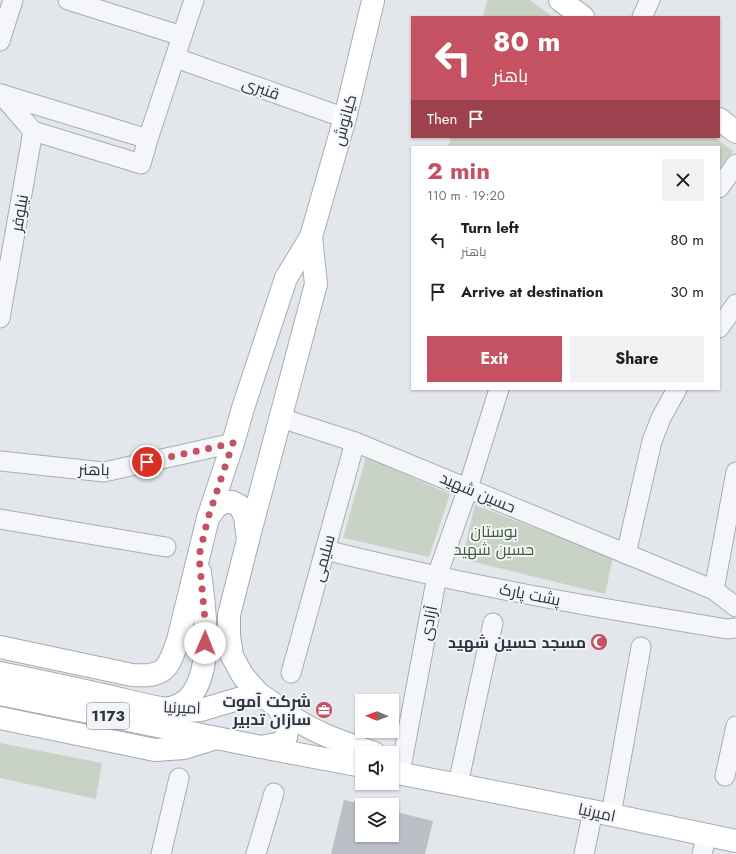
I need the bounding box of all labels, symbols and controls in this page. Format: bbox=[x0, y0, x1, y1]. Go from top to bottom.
text: 80 m bbox=[493, 21, 560, 62]
icon: left bbox=[427, 32, 479, 84]
text: باهنر bbox=[493, 63, 528, 89]
street label: قنبری bbox=[239, 71, 283, 106]
street label: کیانوش bbox=[327, 92, 362, 148]
text: Then bbox=[427, 108, 457, 130]
icon: arrive bbox=[465, 108, 487, 130]
text: 2 min bbox=[427, 153, 490, 188]
button: close bbox=[662, 159, 704, 201]
text: 110 m · 19:20 bbox=[427, 186, 505, 205]
street label: نیلوفر bbox=[5, 193, 34, 235]
text: Turn left bbox=[461, 217, 519, 239]
icon: left bbox=[427, 229, 449, 251]
text: 80 m bbox=[671, 229, 704, 251]
text: باهنر bbox=[461, 242, 486, 261]
icon: arrive bbox=[427, 281, 449, 303]
text: Arrive at destination bbox=[461, 281, 603, 303]
text: 30 m bbox=[671, 281, 704, 303]
button: Exit bbox=[427, 336, 562, 382]
button: Share bbox=[570, 336, 704, 382]
pin bbox=[130, 445, 164, 479]
icon: arrive bbox=[136, 451, 158, 473]
street label: باهنر bbox=[77, 458, 110, 481]
street label: حسین شهید bbox=[436, 466, 519, 519]
park label: بوستان حسین شهید bbox=[454, 520, 534, 561]
street label: سلیمی bbox=[306, 532, 341, 584]
street label: پشت پارک bbox=[497, 577, 563, 612]
street label: آزادی bbox=[414, 603, 443, 642]
position arrow bbox=[184, 622, 226, 664]
place label: مسجد حسین شهید bbox=[448, 631, 586, 654]
mosque icon: مسجد حسین شهید bbox=[589, 632, 609, 652]
place label: شرکت آموت سازان تدبیر bbox=[222, 690, 311, 731]
north arrow bbox=[355, 694, 399, 738]
map controls bbox=[355, 694, 399, 842]
street label: امیرنیا bbox=[163, 695, 201, 720]
office icon: شرکت آموت سازان تدبیر bbox=[314, 700, 334, 720]
road number: 1173 bbox=[87, 703, 129, 729]
button: sound bbox=[355, 746, 399, 790]
street label: امیرنیا bbox=[576, 797, 618, 828]
button: layers bbox=[355, 798, 399, 842]

